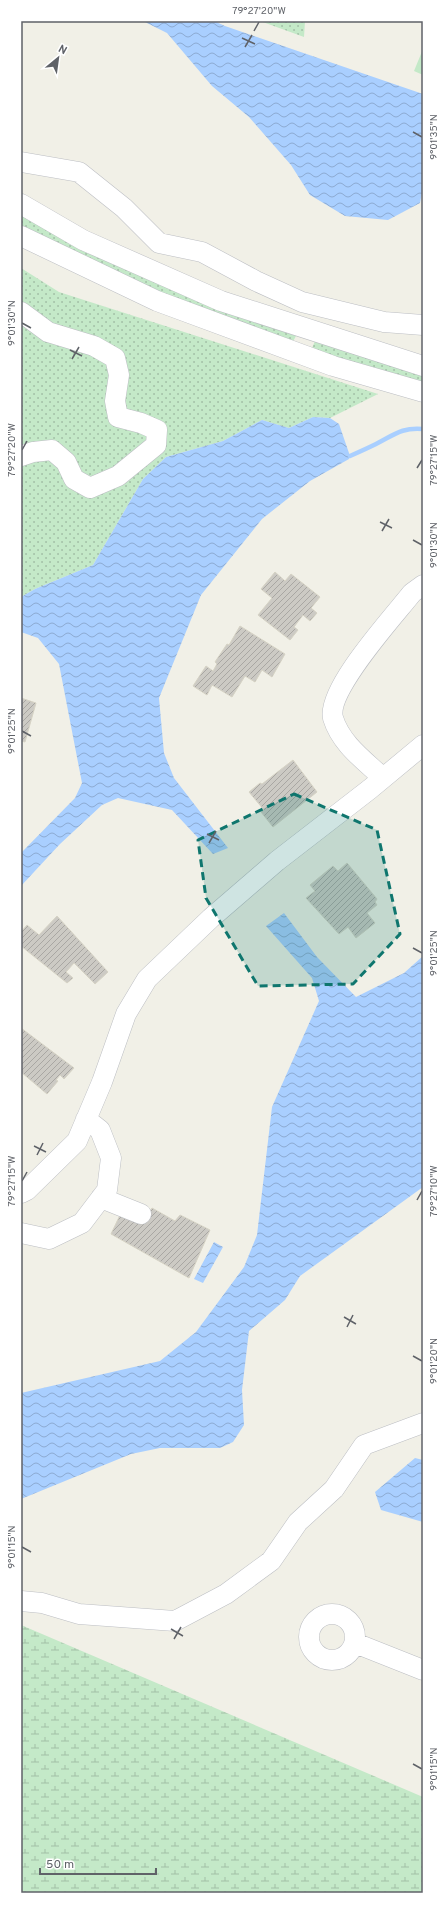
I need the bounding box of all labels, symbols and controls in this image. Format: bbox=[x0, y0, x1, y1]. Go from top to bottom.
text: 79°27'20"W bbox=[232, 5, 286, 18]
north arrow bbox=[38, 38, 78, 78]
text: N bbox=[56, 42, 69, 58]
text: 9°01'35"N bbox=[428, 114, 441, 160]
text: 9°01'30"N bbox=[6, 300, 19, 346]
text: 79°27'20"W bbox=[6, 423, 19, 477]
text: 79°27'15"W bbox=[428, 434, 441, 486]
text: 9°01'30"N bbox=[428, 522, 441, 568]
text: 9°01'25"N bbox=[6, 708, 19, 754]
text: 9°01'25"N bbox=[428, 930, 441, 976]
text: 79°27'15"W bbox=[6, 1155, 19, 1207]
text: 79°27'10"W bbox=[428, 1165, 441, 1217]
text: 9°01'20"N bbox=[428, 1338, 441, 1384]
text: 9°01'15"N bbox=[6, 1525, 19, 1569]
text: 9°01'15"N bbox=[428, 1747, 441, 1791]
scale bar bbox=[40, 1850, 156, 1876]
text: 50 m bbox=[46, 1857, 74, 1873]

